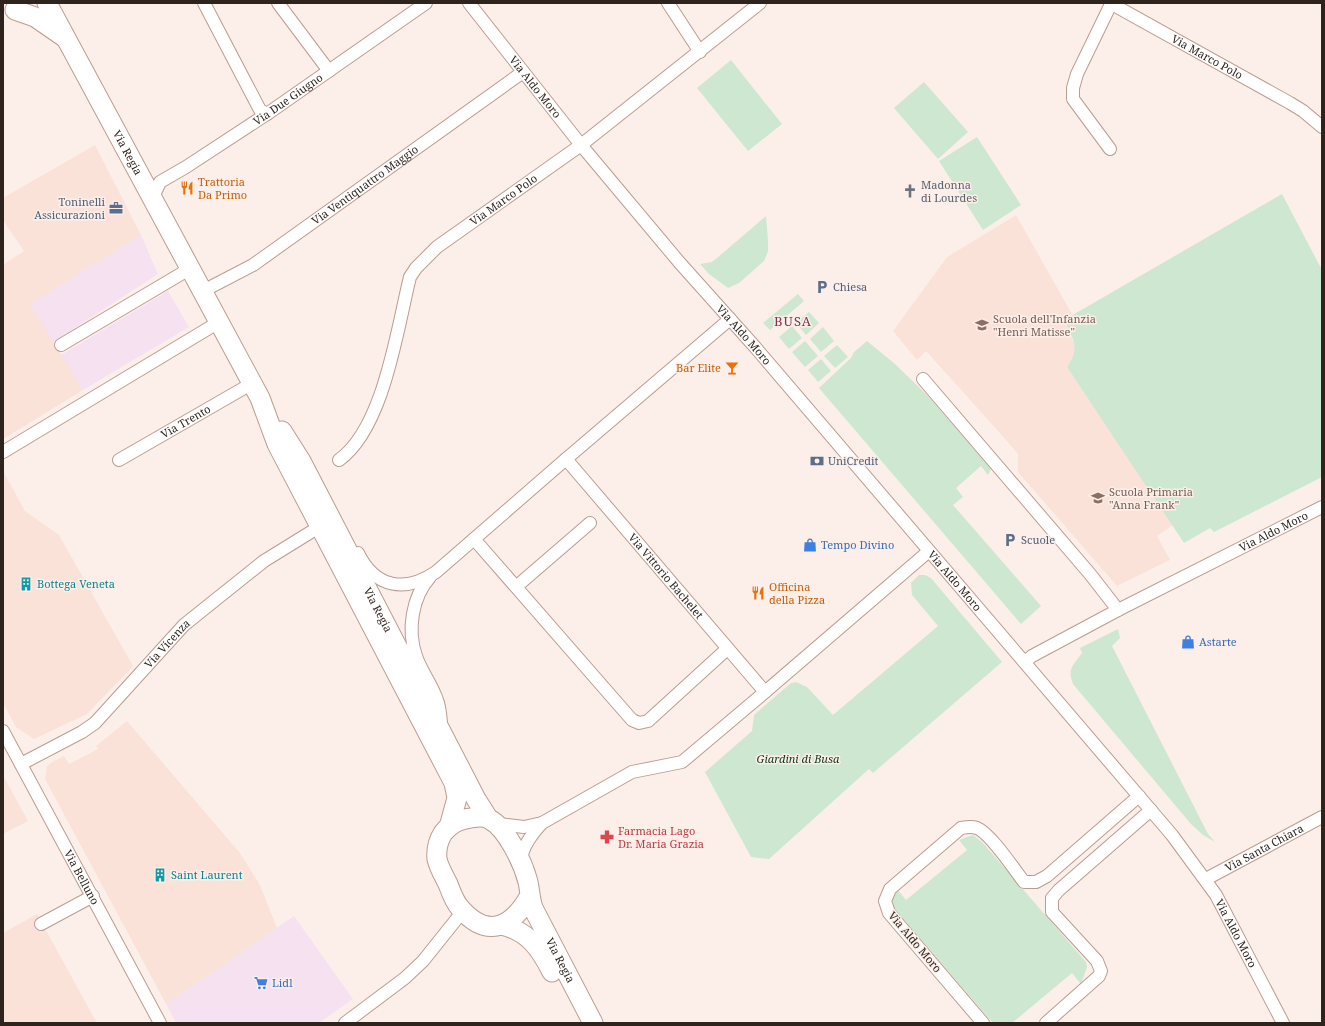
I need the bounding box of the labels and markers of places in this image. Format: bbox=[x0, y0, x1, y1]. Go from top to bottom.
place label: Trattoria Da Primo bbox=[198, 174, 247, 202]
place label: Madonna di Lourdes bbox=[921, 177, 977, 205]
restaurant icon: Trattoria Da Primo bbox=[179, 180, 195, 196]
church icon: Madonna di Lourdes bbox=[902, 183, 918, 199]
place label: Toninelli Assicurazioni bbox=[34, 194, 105, 222]
office icon: Toninelli Assicurazioni bbox=[108, 200, 124, 216]
parking icon: Chiesa bbox=[814, 279, 830, 295]
place label: Chiesa bbox=[833, 279, 867, 294]
place label: Scuola dell'Infanzia "Henri Matisse" bbox=[993, 311, 1096, 339]
school or university icon: Scuola dell'Infanzia "Henri Matisse" bbox=[974, 317, 990, 333]
place label: Bar Elite bbox=[676, 360, 721, 375]
bar icon: Bar Elite bbox=[724, 360, 740, 376]
bank icon: UniCredit bbox=[809, 453, 825, 469]
place label: UniCredit bbox=[828, 453, 879, 468]
place label: Scuola Primaria "Anna Frank" bbox=[1109, 484, 1193, 512]
school or university icon: Scuola Primaria "Anna Frank" bbox=[1090, 490, 1106, 506]
parking icon: Scuole bbox=[1002, 532, 1018, 548]
place label: Scuole bbox=[1021, 532, 1055, 547]
shop icon: Tempo Divino bbox=[802, 537, 818, 553]
place label: Tempo Divino bbox=[821, 537, 894, 552]
building icon: Bottega Veneta bbox=[18, 576, 34, 592]
place label: Bottega Veneta bbox=[37, 576, 115, 591]
place label: Officina della Pizza bbox=[769, 579, 825, 607]
restaurant icon: Officina della Pizza bbox=[750, 585, 766, 601]
shop icon: Astarte bbox=[1180, 634, 1196, 650]
place label: Astarte bbox=[1199, 634, 1237, 649]
place label: Farmacia Lago Dr. Maria Grazia bbox=[618, 823, 704, 851]
pharmacy icon: Farmacia Lago Dr. Maria Grazia bbox=[599, 829, 615, 845]
building icon: Saint Laurent bbox=[152, 867, 168, 883]
place label: Saint Laurent bbox=[171, 867, 243, 882]
supermarket icon: Lidl bbox=[253, 975, 269, 991]
place label: Lidl bbox=[272, 975, 293, 990]

